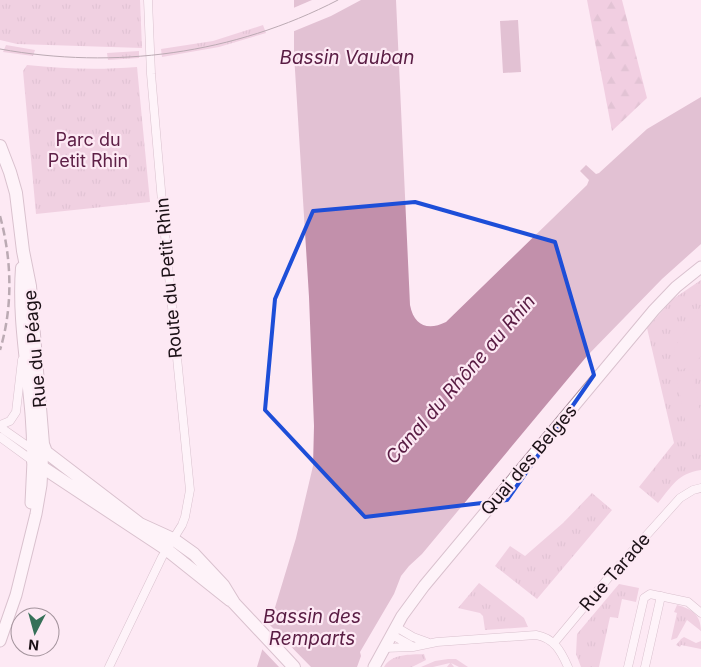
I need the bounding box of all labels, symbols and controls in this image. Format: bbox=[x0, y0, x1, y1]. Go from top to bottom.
water label: Bassin Vauban bbox=[280, 46, 414, 69]
park label: Parc du Petit Rhin bbox=[48, 129, 128, 171]
street label: Route du Petit Rhin bbox=[151, 197, 186, 359]
street label: Rue du Péage bbox=[19, 289, 50, 409]
water label: Canal du Rhône au Rhin bbox=[381, 290, 540, 469]
street label: Quai des Belges bbox=[476, 400, 581, 519]
street label: Rue Tarade bbox=[575, 528, 654, 615]
water label: Bassin des Remparts bbox=[263, 605, 361, 650]
north arrow bbox=[10, 607, 60, 657]
text: N bbox=[27, 636, 40, 654]

